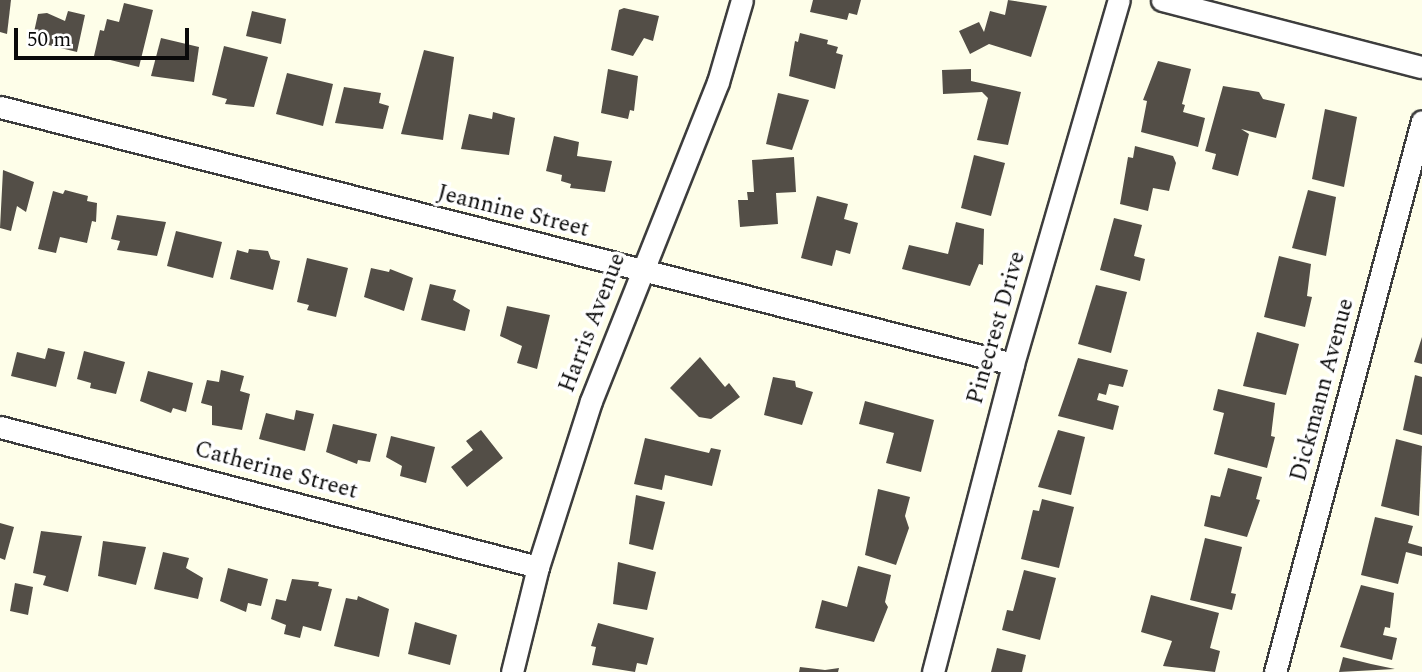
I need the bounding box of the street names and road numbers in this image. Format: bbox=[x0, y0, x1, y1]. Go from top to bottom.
street label: Jeannine Street bbox=[434, 180, 592, 244]
street label: Pinecrest Drive bbox=[962, 248, 1032, 408]
street label: Harris Avenue bbox=[554, 249, 632, 397]
street label: Dickmann Avenue bbox=[1285, 296, 1361, 484]
street label: Catherine Street bbox=[192, 436, 360, 506]

